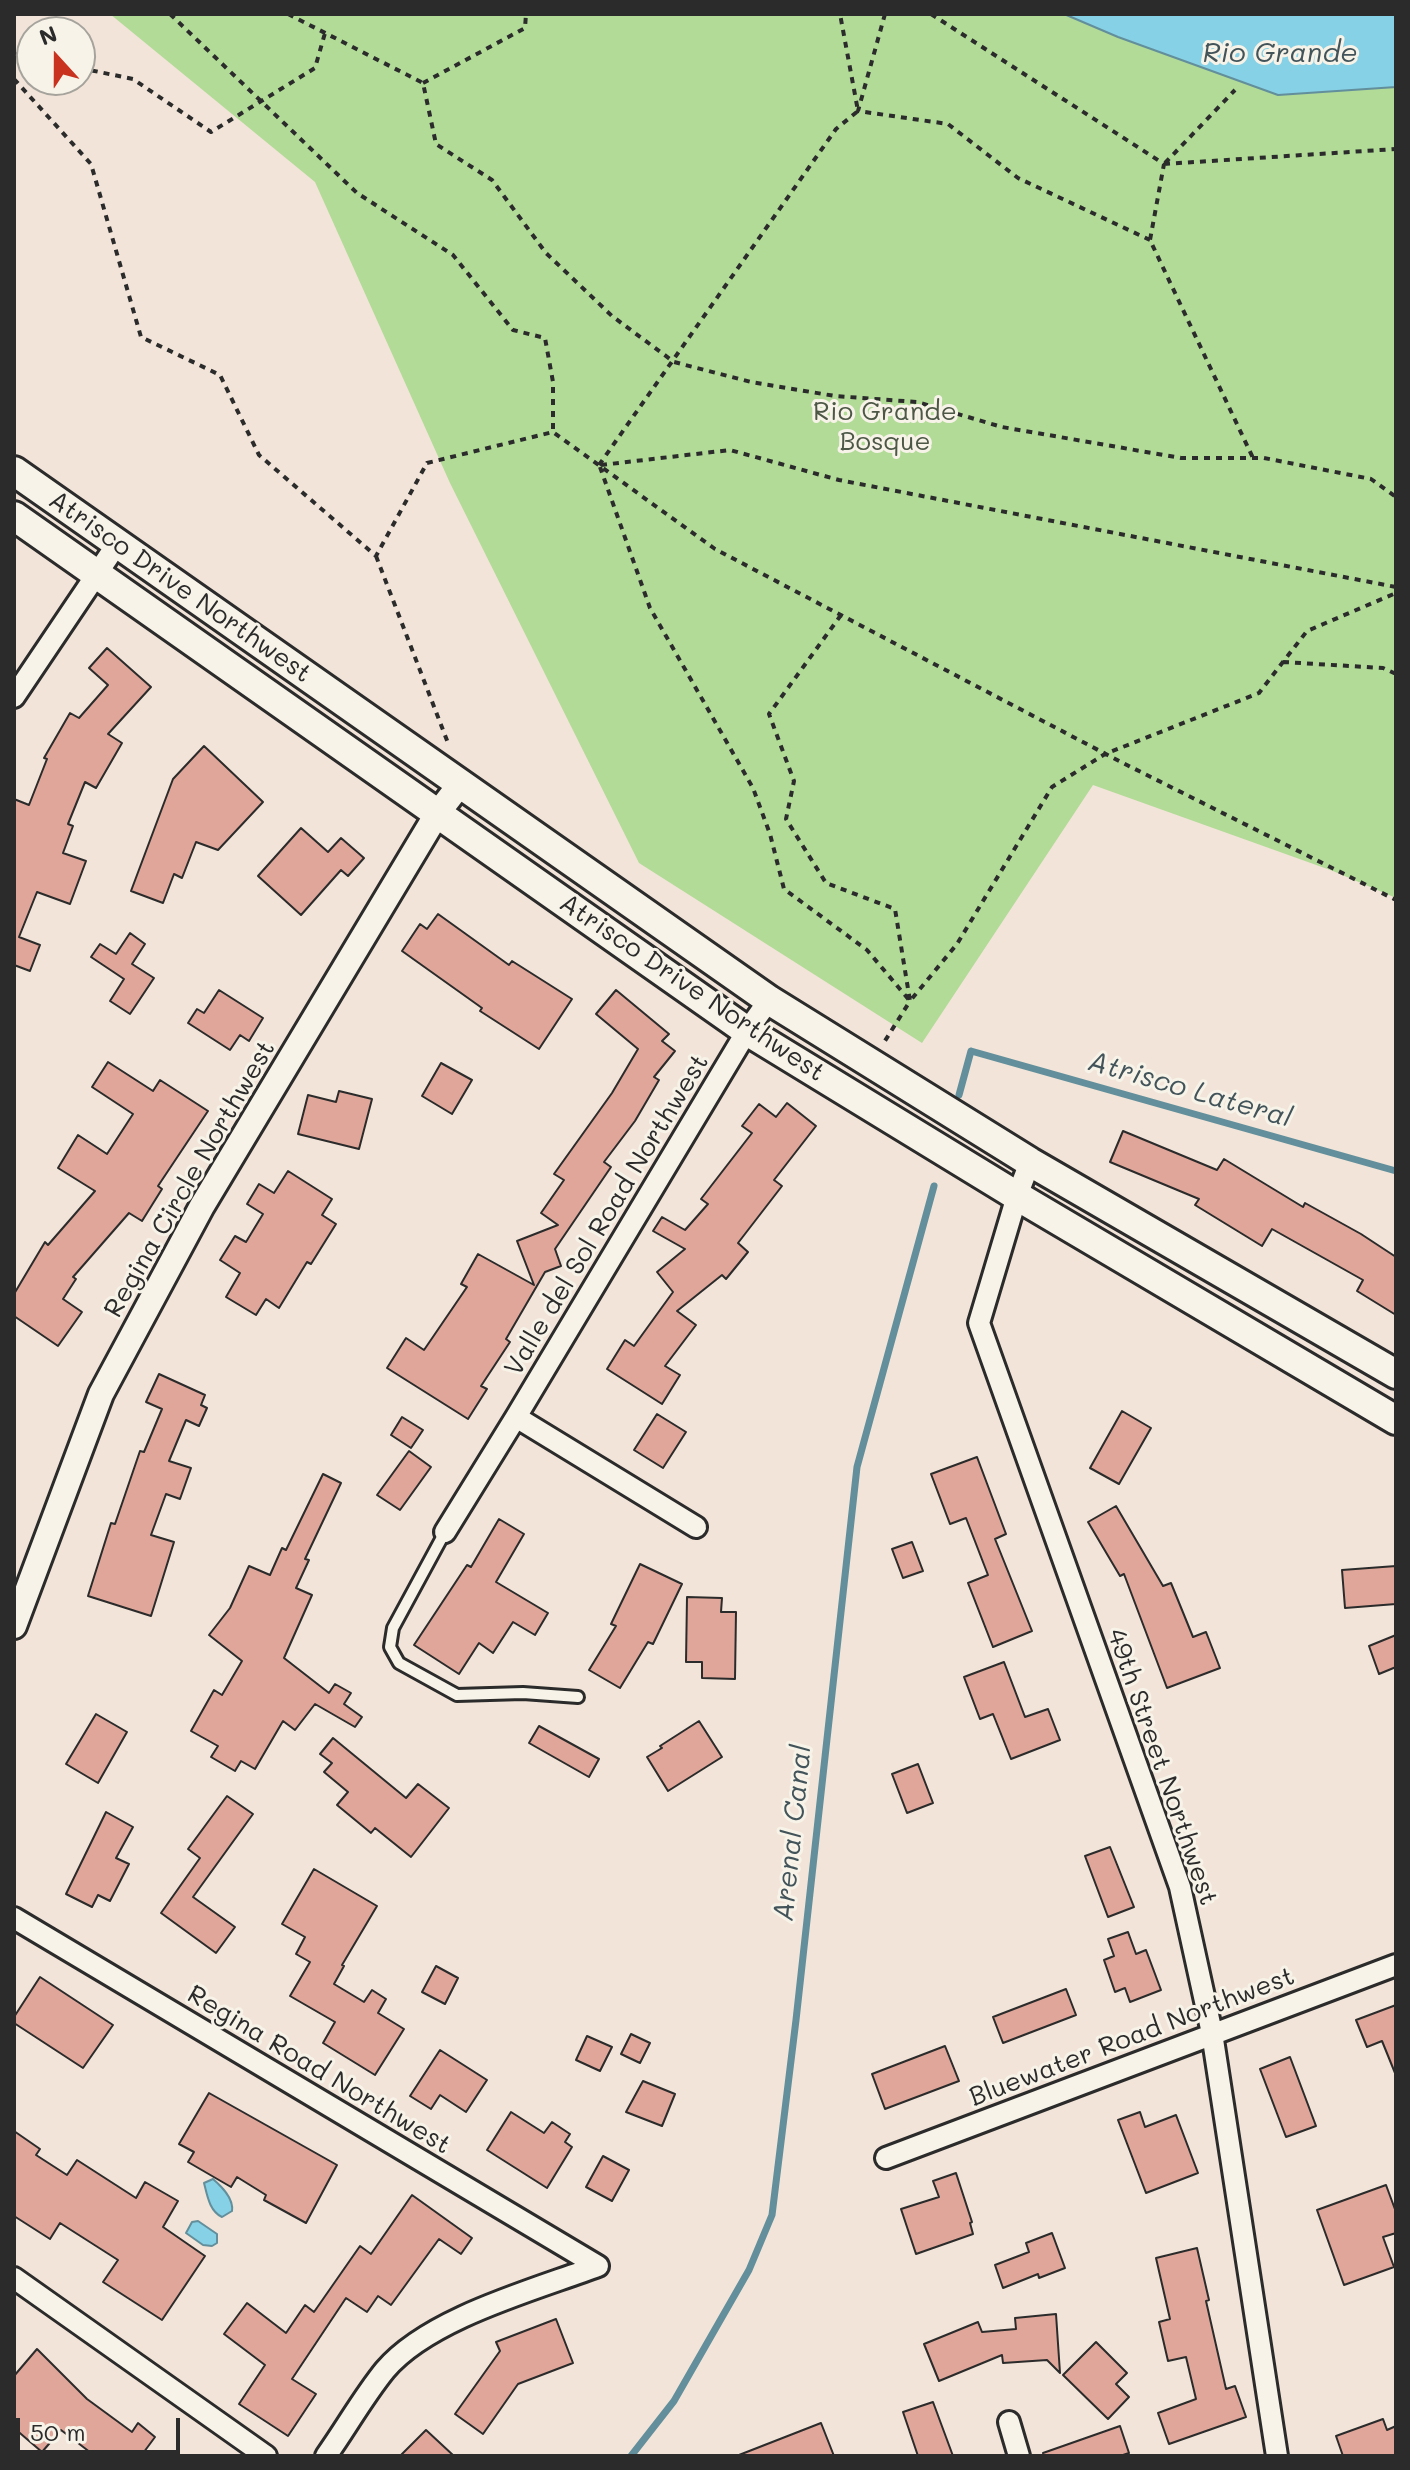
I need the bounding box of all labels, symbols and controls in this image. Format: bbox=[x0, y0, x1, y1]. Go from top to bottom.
north arrow bbox=[16, 16, 96, 96]
text: N bbox=[35, 18, 61, 52]
water label: Rio Grande bbox=[1203, 36, 1357, 70]
park label: Rio Grande Bosque bbox=[813, 396, 957, 458]
street label: Atrisco Drive Northwest bbox=[43, 484, 317, 690]
street label: Atrisco Drive Northwest bbox=[553, 887, 831, 1089]
street label: Regina Circle Northwest bbox=[98, 1035, 282, 1323]
water label: Atrisco Lateral bbox=[1084, 1045, 1296, 1135]
street label: Valle del Sol Road Northwest bbox=[498, 1048, 716, 1382]
street label: 49th Street Northwest bbox=[1100, 1625, 1224, 1909]
water label: Arenal Canal bbox=[767, 1743, 819, 1923]
street label: Bluewater Road Northwest bbox=[965, 1961, 1299, 2113]
street label: Regina Road Northwest bbox=[182, 1979, 456, 2161]
scale bar bbox=[20, 2402, 184, 2452]
text: 50 m bbox=[30, 2416, 86, 2447]

